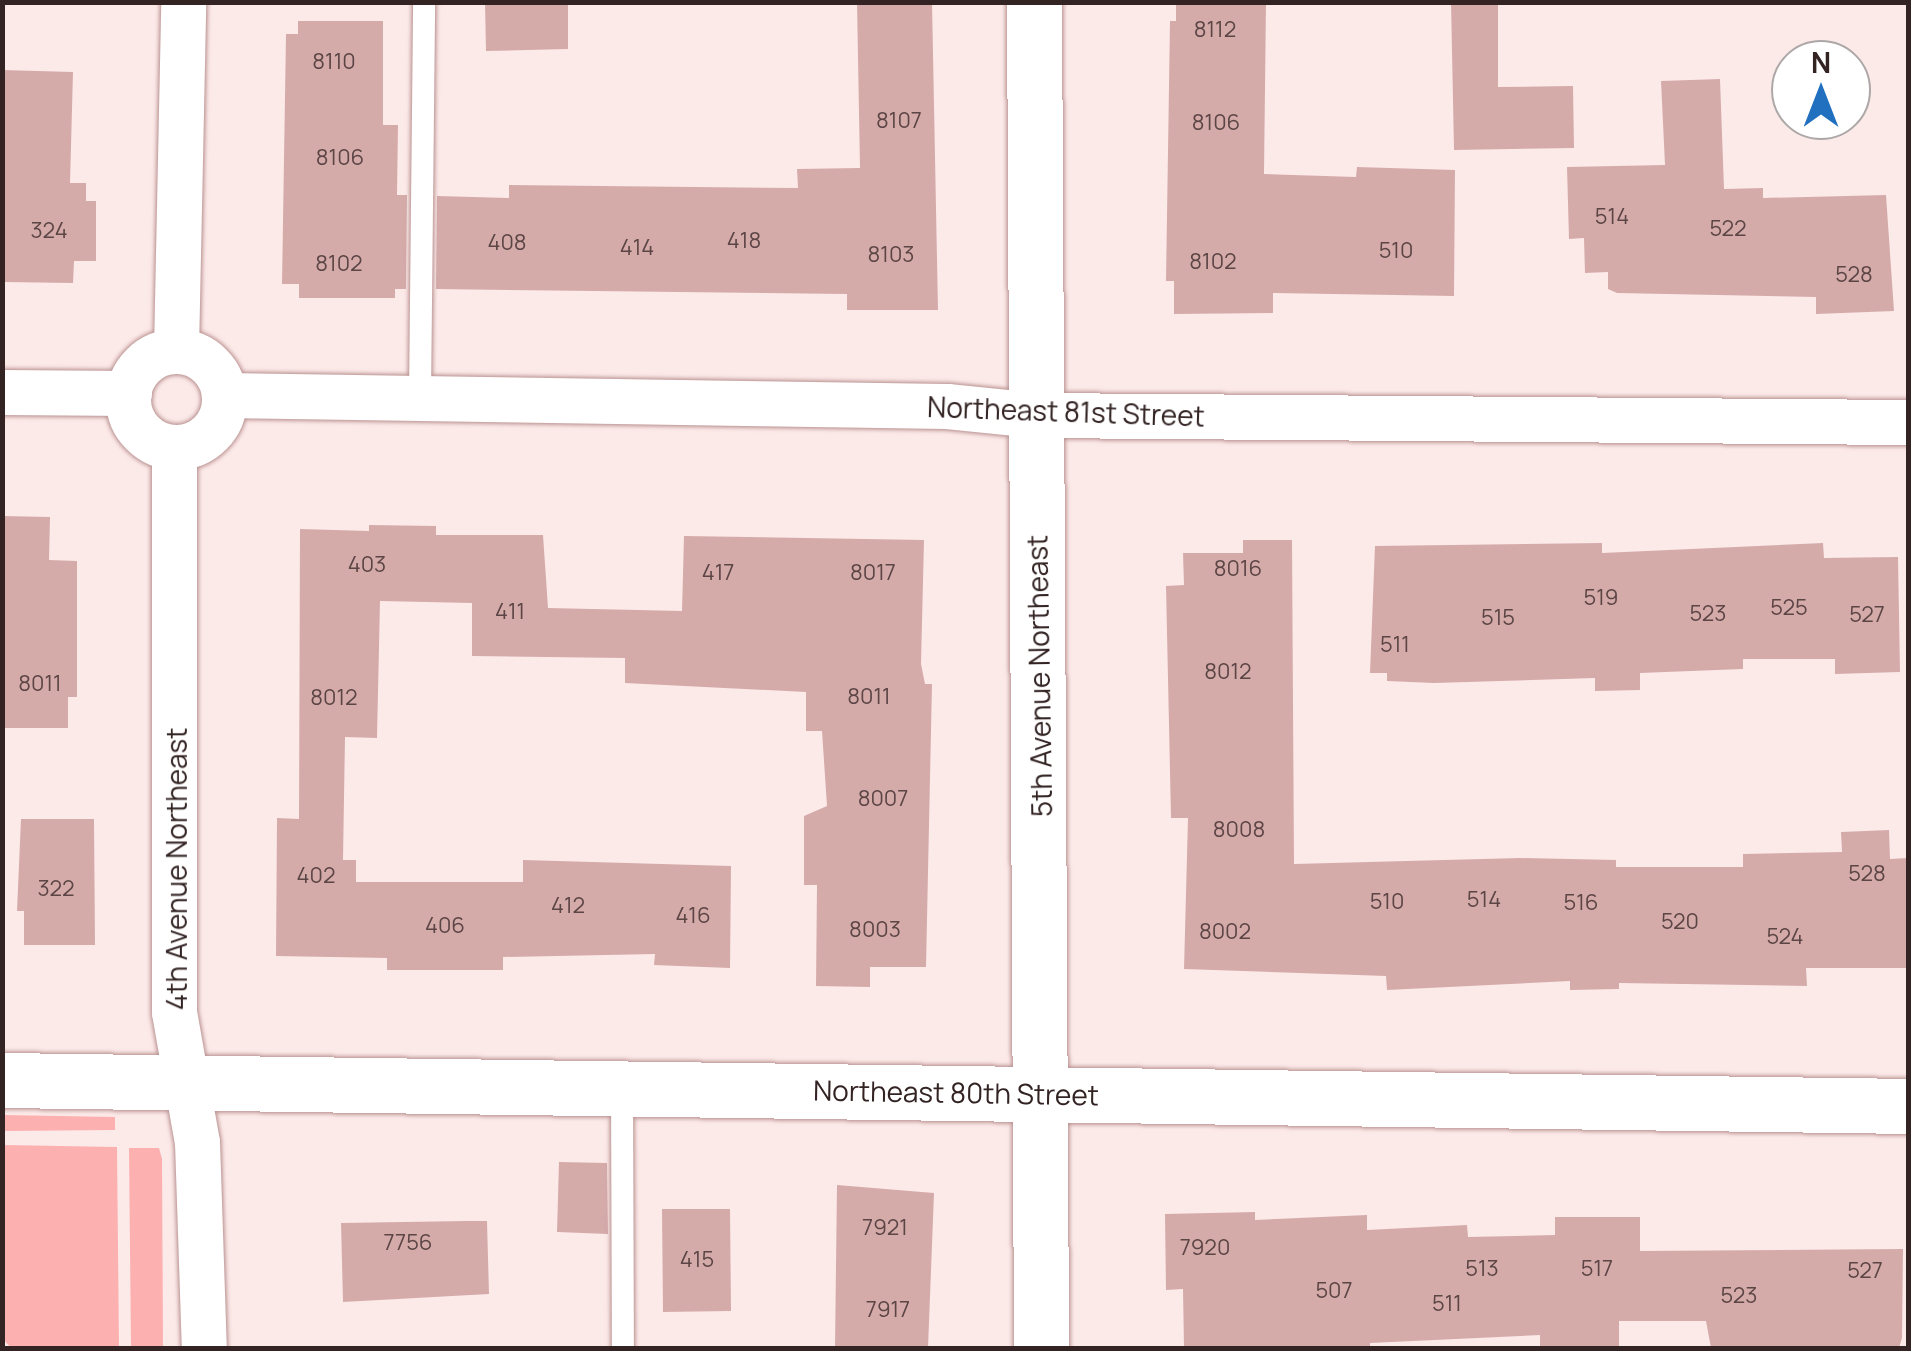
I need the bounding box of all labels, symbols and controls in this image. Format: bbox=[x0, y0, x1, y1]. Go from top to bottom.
house number: 8112 bbox=[1194, 17, 1236, 43]
north arrow bbox=[1771, 40, 1871, 140]
text: N bbox=[1811, 43, 1831, 81]
house number: 8110 bbox=[312, 49, 356, 75]
house number: 8107 bbox=[876, 108, 922, 134]
house number: 8106 bbox=[1192, 110, 1240, 136]
house number: 8106 bbox=[316, 145, 364, 171]
house number: 514 bbox=[1595, 204, 1629, 230]
house number: 522 bbox=[1709, 216, 1747, 242]
house number: 324 bbox=[30, 218, 68, 244]
house number: 418 bbox=[727, 228, 761, 254]
house number: 408 bbox=[487, 230, 527, 256]
house number: 414 bbox=[620, 235, 654, 261]
house number: 510 bbox=[1379, 238, 1413, 264]
house number: 8103 bbox=[868, 242, 914, 268]
house number: 8102 bbox=[1189, 249, 1237, 275]
house number: 8102 bbox=[315, 251, 363, 277]
house number: 528 bbox=[1835, 262, 1873, 288]
street label: Northeast 81st Street bbox=[927, 389, 1205, 433]
street label: 5th Avenue Northeast bbox=[1020, 535, 1058, 817]
house number: 403 bbox=[348, 552, 386, 578]
house number: 8016 bbox=[1214, 556, 1262, 582]
house number: 417 bbox=[702, 560, 734, 586]
house number: 8017 bbox=[850, 560, 896, 586]
house number: 519 bbox=[1584, 585, 1618, 611]
house number: 525 bbox=[1770, 595, 1808, 621]
house number: 411 bbox=[495, 599, 525, 625]
house number: 523 bbox=[1690, 601, 1726, 627]
house number: 527 bbox=[1849, 602, 1885, 628]
house number: 515 bbox=[1481, 605, 1515, 631]
house number: 511 bbox=[1380, 632, 1410, 658]
house number: 8012 bbox=[1204, 659, 1252, 685]
house number: 8011 bbox=[18, 671, 62, 697]
house number: 8011 bbox=[847, 684, 891, 710]
house number: 8012 bbox=[310, 685, 358, 711]
street label: 4th Avenue Northeast bbox=[159, 728, 193, 1010]
house number: 8007 bbox=[858, 786, 908, 812]
house number: 8008 bbox=[1213, 817, 1265, 843]
house number: 528 bbox=[1848, 861, 1886, 887]
house number: 402 bbox=[297, 863, 335, 889]
house number: 322 bbox=[37, 876, 75, 902]
house number: 514 bbox=[1467, 887, 1501, 913]
house number: 510 bbox=[1370, 889, 1404, 915]
house number: 516 bbox=[1564, 890, 1598, 916]
house number: 412 bbox=[551, 893, 585, 919]
house number: 416 bbox=[675, 903, 711, 929]
house number: 520 bbox=[1661, 909, 1699, 935]
house number: 406 bbox=[425, 913, 465, 939]
house number: 8003 bbox=[849, 917, 901, 943]
house number: 8002 bbox=[1199, 919, 1251, 945]
house number: 524 bbox=[1766, 924, 1804, 950]
street label: Northeast 80th Street bbox=[813, 1073, 1099, 1111]
house number: 7921 bbox=[862, 1215, 908, 1241]
house number: 7756 bbox=[383, 1230, 433, 1256]
house number: 7920 bbox=[1180, 1235, 1230, 1261]
house number: 415 bbox=[680, 1247, 714, 1273]
house number: 513 bbox=[1465, 1256, 1499, 1282]
house number: 517 bbox=[1581, 1256, 1613, 1282]
house number: 527 bbox=[1847, 1258, 1883, 1284]
house number: 507 bbox=[1315, 1278, 1353, 1304]
house number: 523 bbox=[1721, 1283, 1757, 1309]
house number: 511 bbox=[1432, 1291, 1462, 1317]
house number: 7917 bbox=[866, 1297, 910, 1323]

